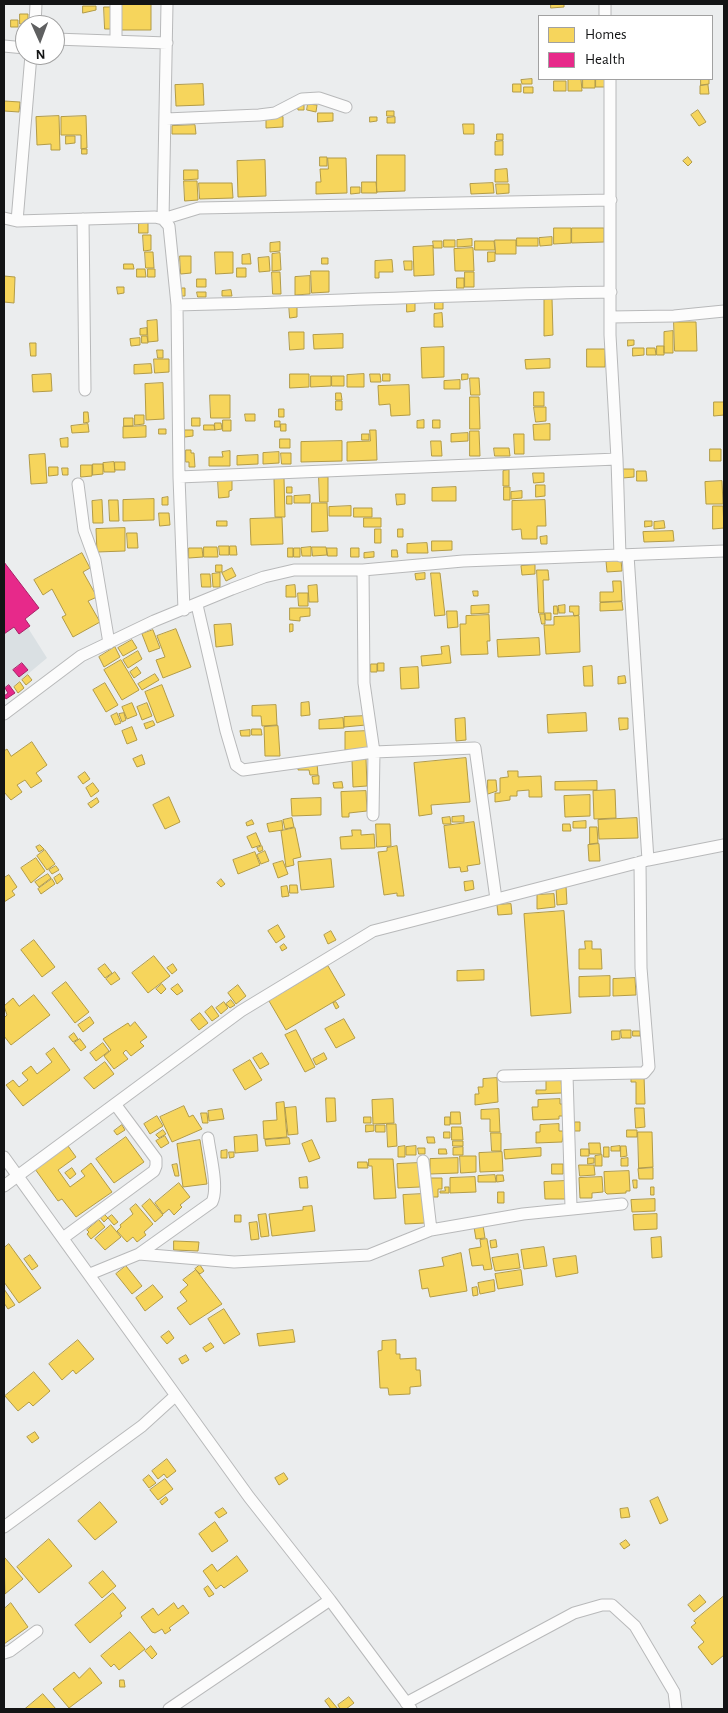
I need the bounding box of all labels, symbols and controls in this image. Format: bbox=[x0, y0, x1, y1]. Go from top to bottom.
north arrow bbox=[15, 15, 65, 65]
legend bbox=[538, 15, 713, 80]
text: Homes bbox=[585, 27, 627, 42]
text: N bbox=[35, 47, 46, 61]
text: Health bbox=[585, 52, 625, 67]

